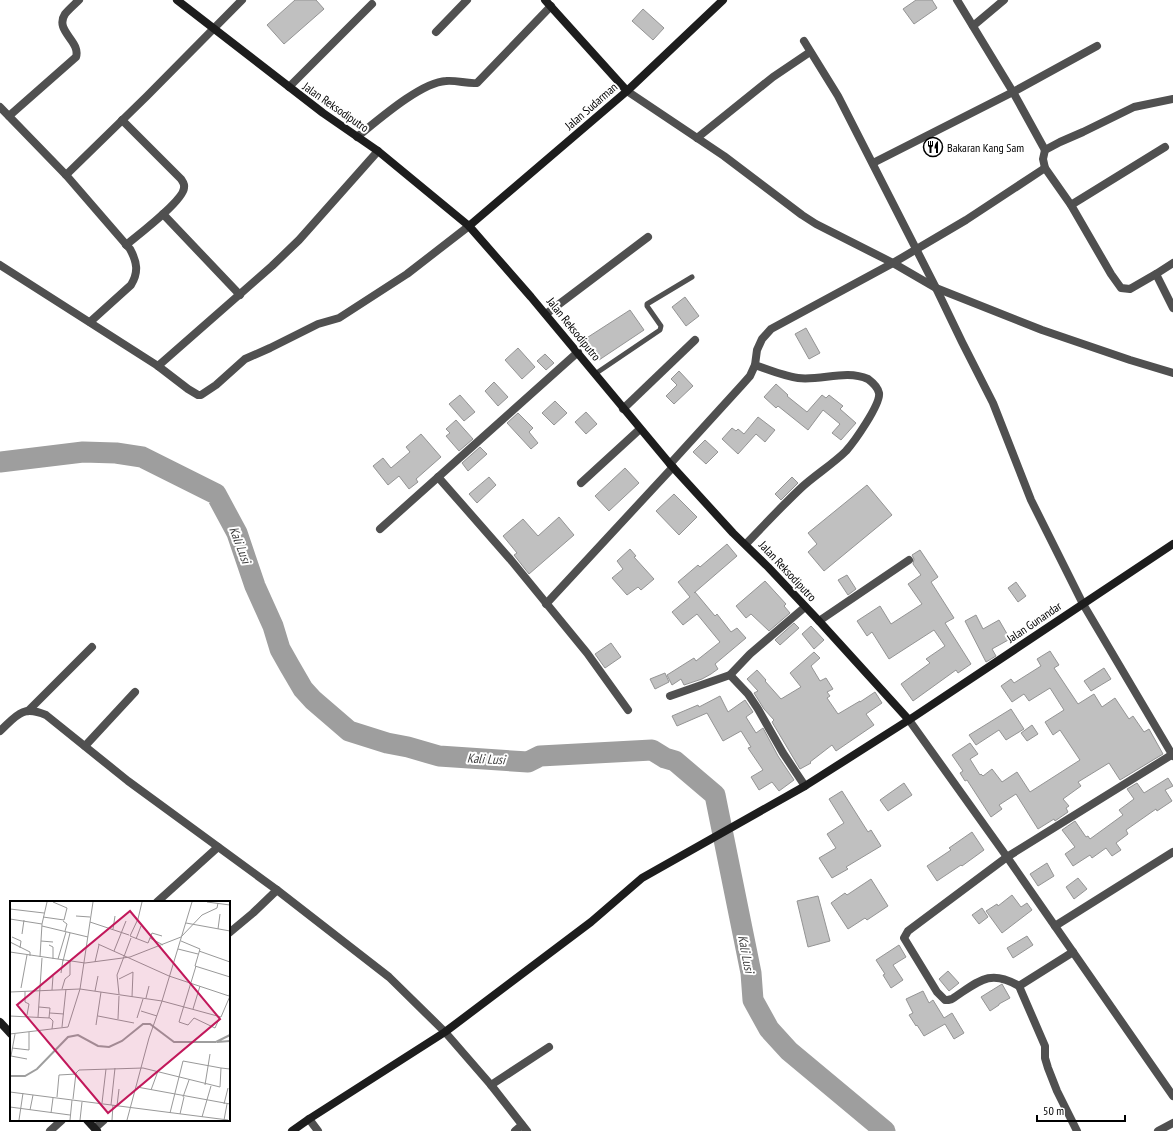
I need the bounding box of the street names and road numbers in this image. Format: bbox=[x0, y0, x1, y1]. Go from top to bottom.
street label: Jalan Reksodiputro bbox=[299, 78, 372, 135]
street label: Jalan Sudarman bbox=[561, 79, 620, 134]
street label: Jalan Reksodiputro bbox=[543, 293, 604, 364]
street label: Jalan Reksodiputro bbox=[755, 537, 820, 604]
street label: Jalan Gunandar bbox=[1003, 598, 1065, 646]

